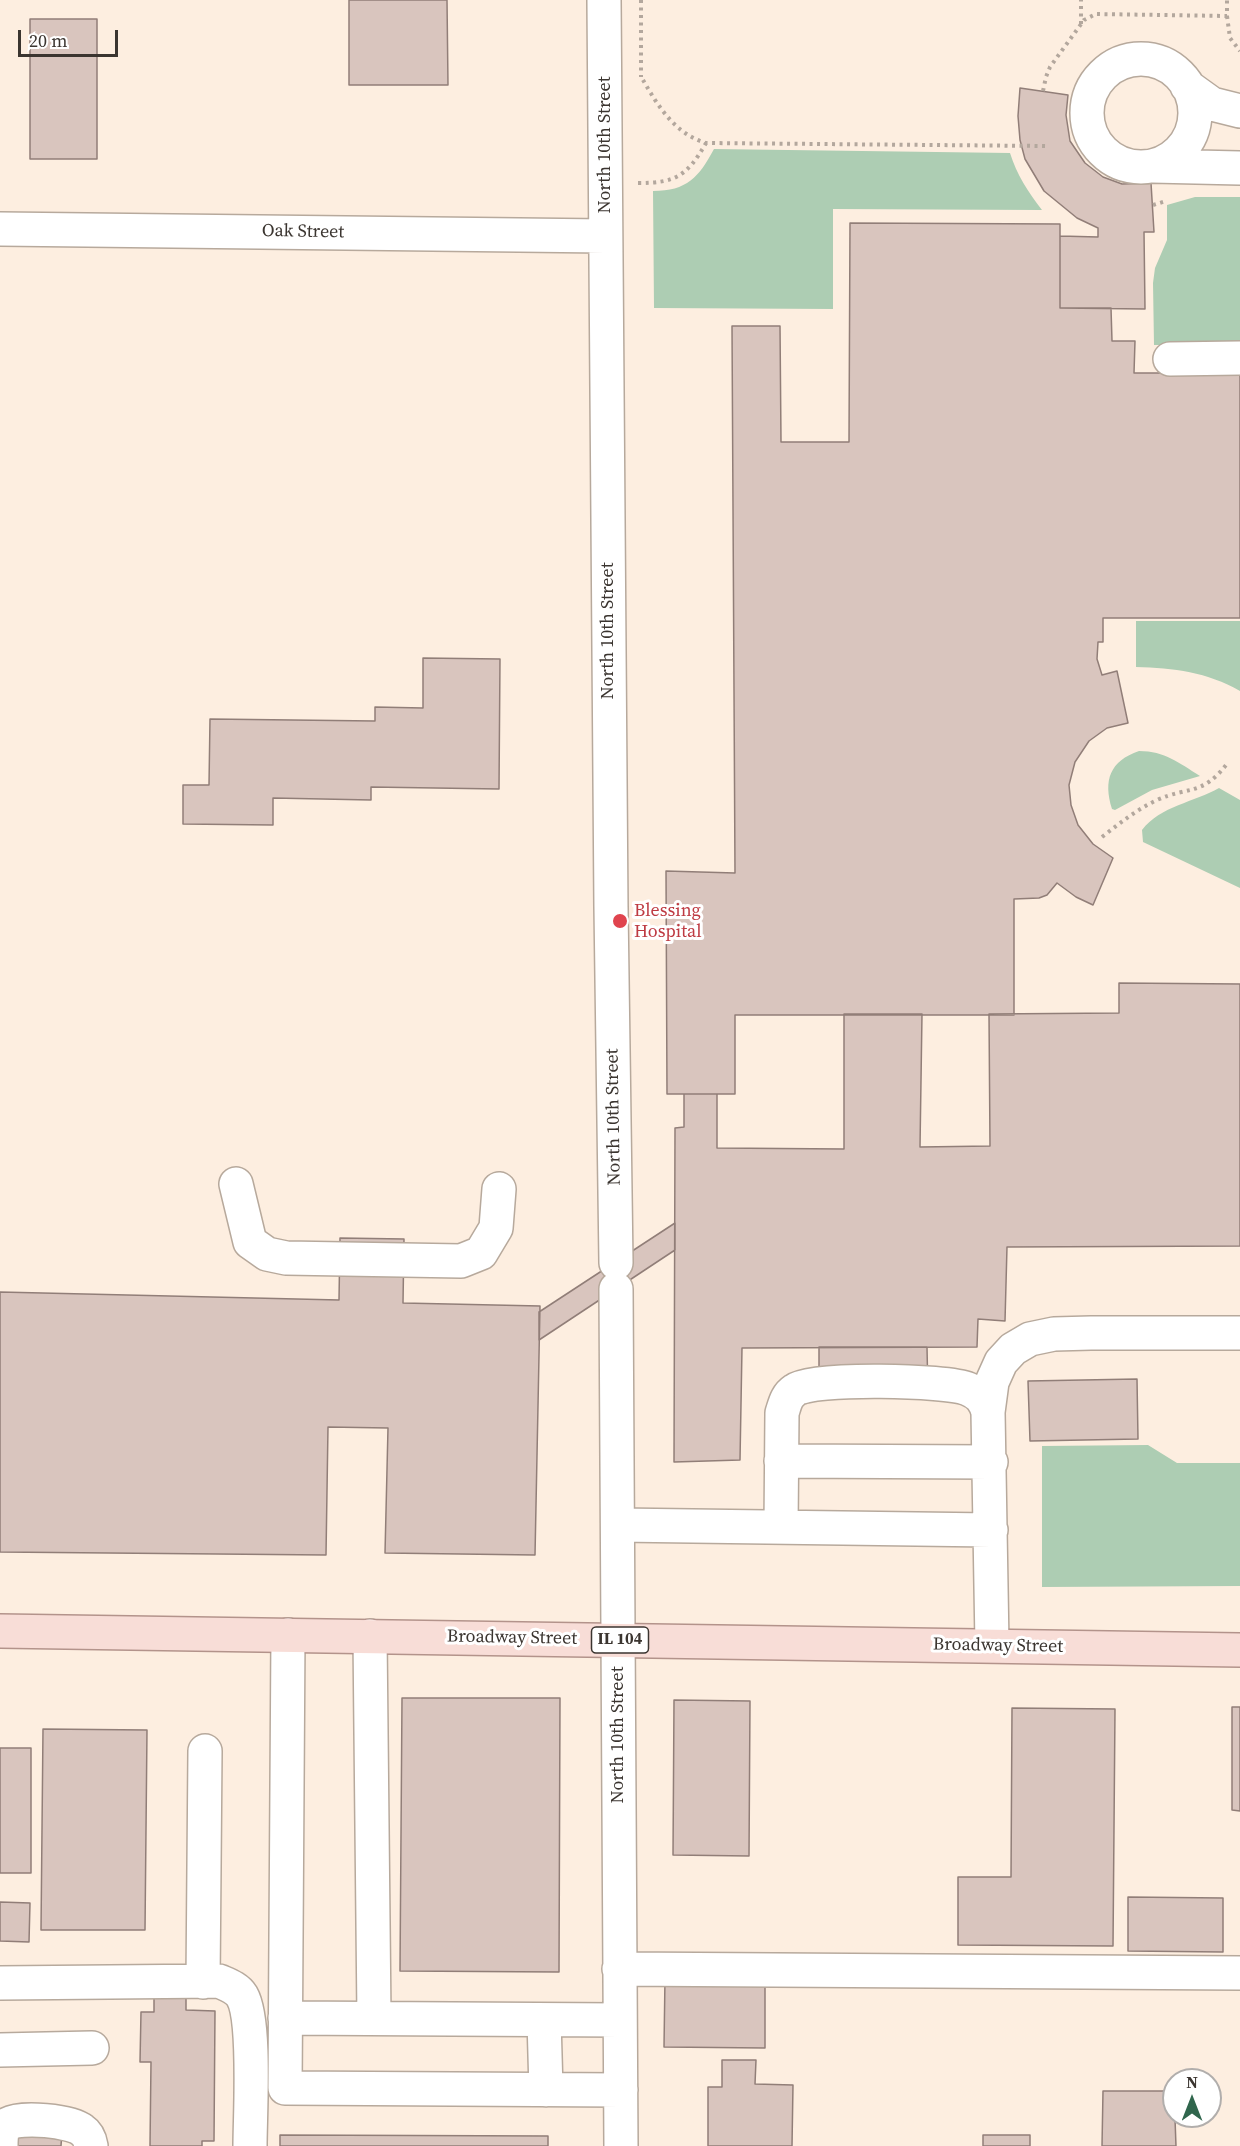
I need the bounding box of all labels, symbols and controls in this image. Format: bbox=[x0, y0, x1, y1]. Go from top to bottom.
scale bar bbox=[21, 18, 122, 56]
text: 20 m bbox=[29, 28, 67, 53]
street label: North 10th Street bbox=[594, 76, 616, 214]
street label: Oak Street bbox=[262, 220, 344, 244]
street label: North 10th Street bbox=[597, 562, 619, 700]
place label: Blessing Hospital bbox=[634, 900, 702, 942]
marker: Blessing Hospital bbox=[611, 912, 629, 930]
street label: North 10th Street bbox=[602, 1048, 626, 1186]
street label: Broadway Street bbox=[447, 1626, 577, 1650]
road number: IL 104 bbox=[592, 1627, 648, 1653]
street label: Broadway Street bbox=[933, 1634, 1063, 1658]
street label: North 10th Street bbox=[607, 1666, 629, 1804]
north arrow bbox=[1162, 2068, 1222, 2128]
text: N bbox=[1186, 2071, 1198, 2093]

